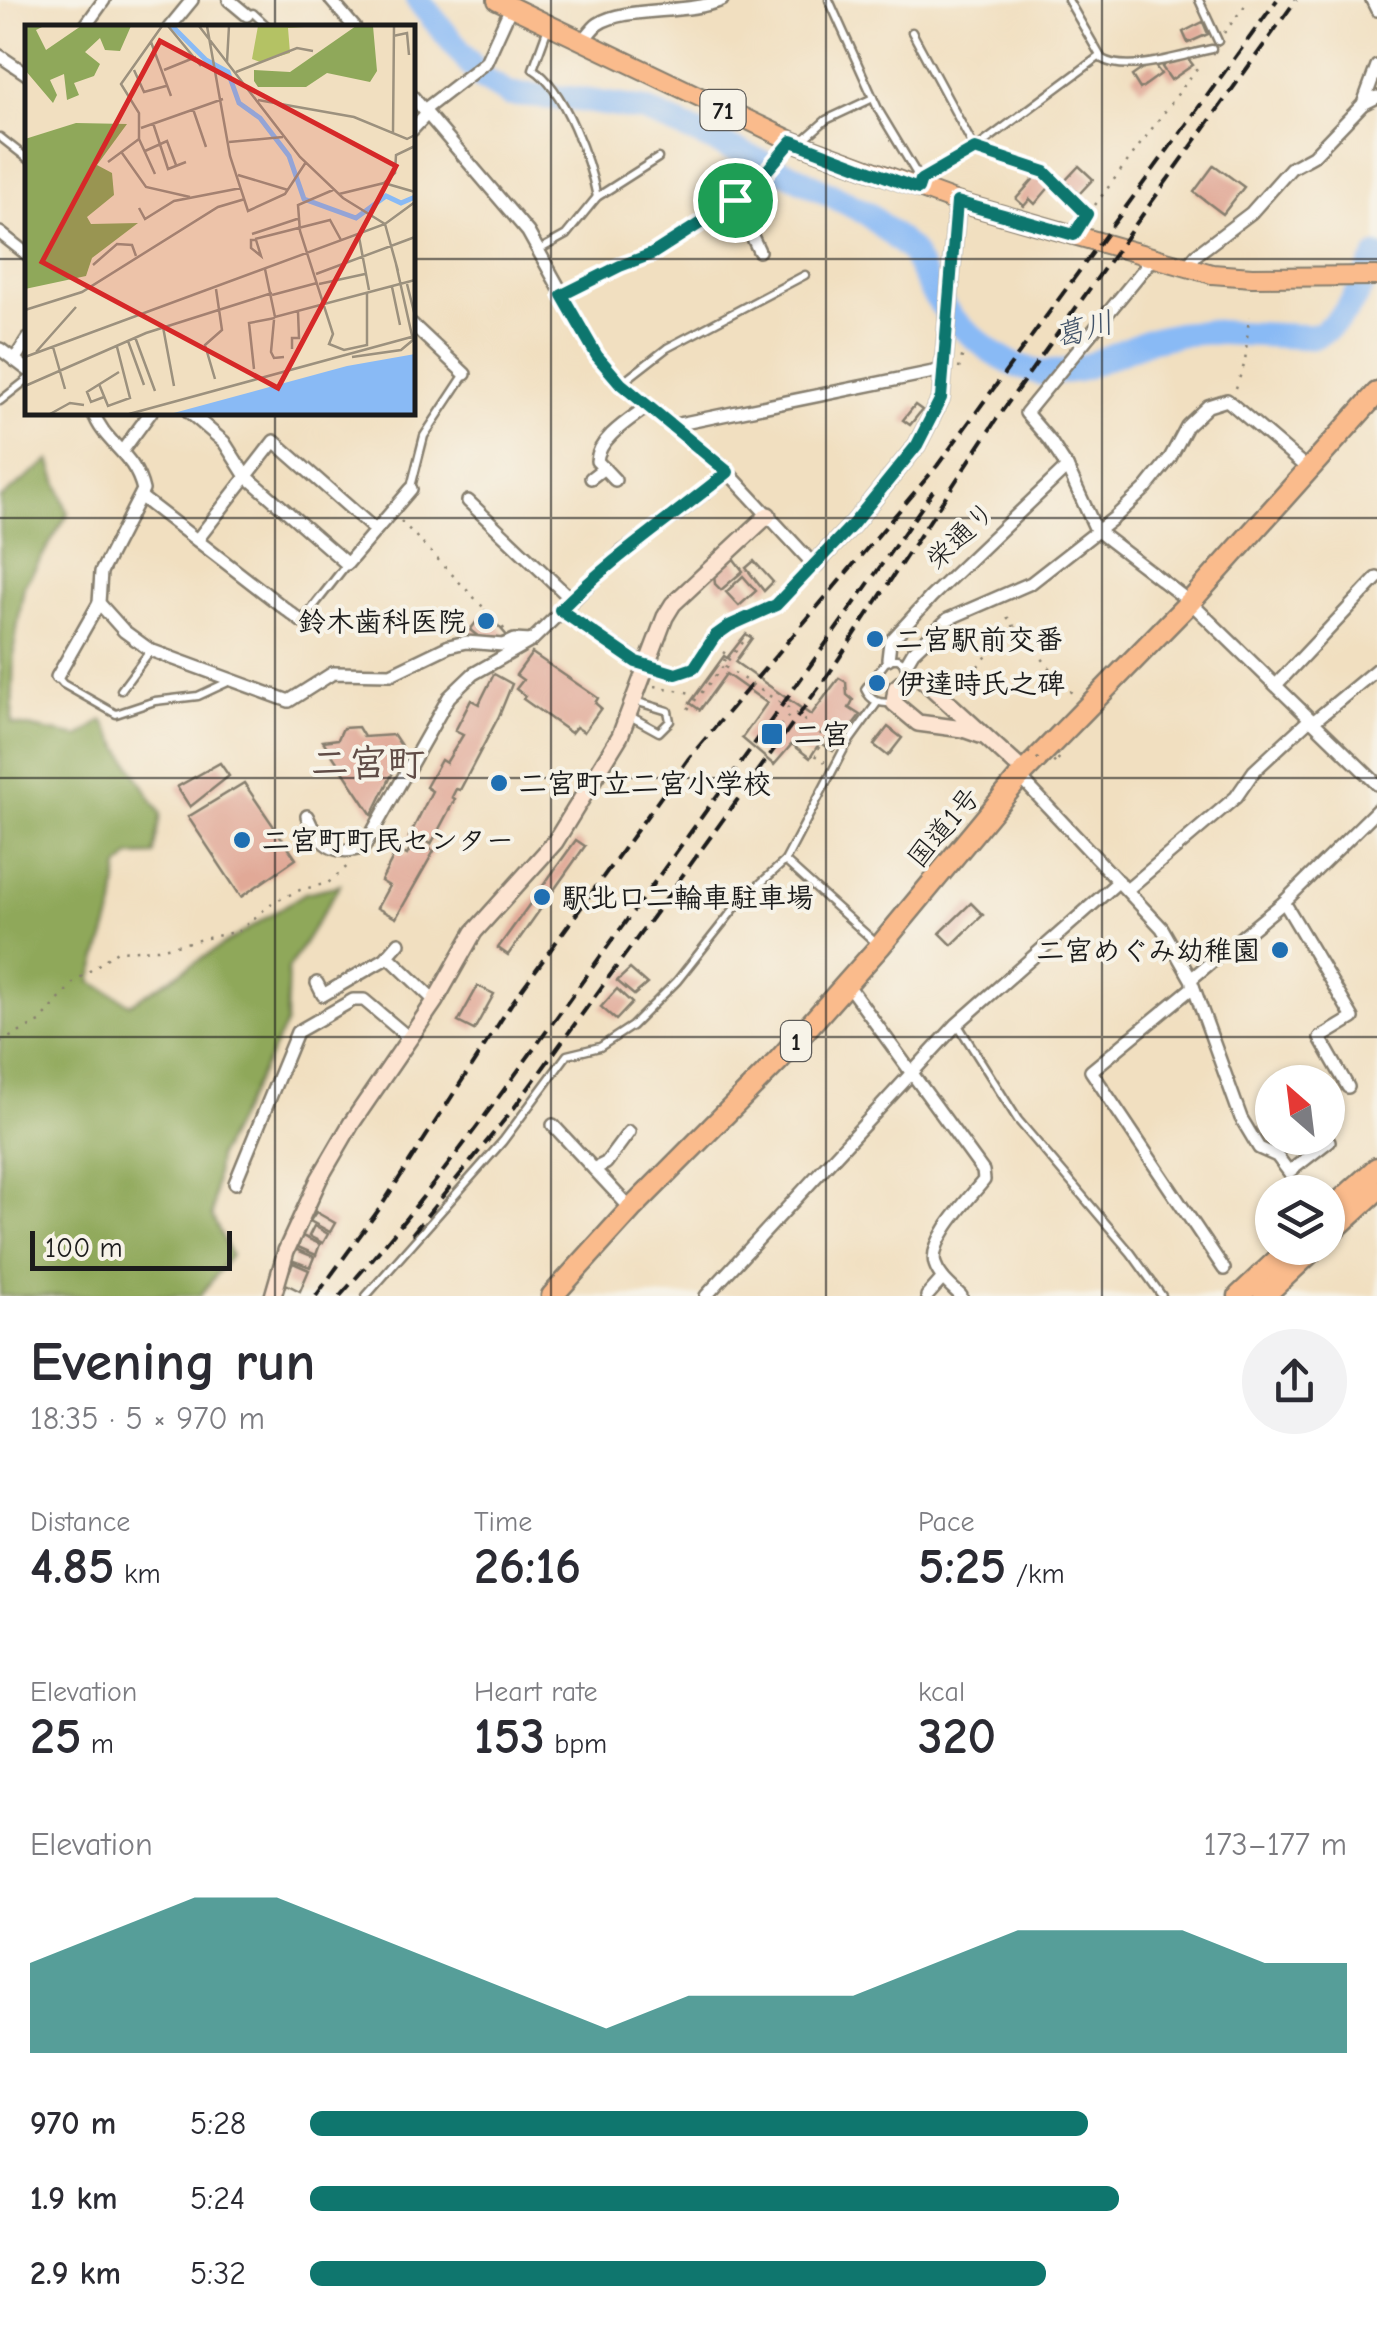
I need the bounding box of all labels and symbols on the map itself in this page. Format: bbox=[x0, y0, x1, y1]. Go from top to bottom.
inset map bbox=[25, 25, 415, 415]
road number: 71 bbox=[700, 90, 746, 130]
pin bbox=[693, 158, 778, 243]
water label: 葛川 bbox=[1051, 305, 1118, 354]
street label: 栄通り bbox=[919, 495, 1002, 576]
place label: 鈴木歯科医院 bbox=[298, 606, 466, 638]
marker: 鈴木歯科医院 bbox=[475, 610, 497, 632]
place label: 二宮駅前交番 bbox=[895, 624, 1063, 656]
marker: 二宮駅前交番 bbox=[864, 628, 886, 650]
place label: 伊達時氏之碑 bbox=[897, 668, 1065, 700]
marker: 伊達時氏之碑 bbox=[866, 672, 888, 694]
place label: 二宮 bbox=[794, 719, 850, 751]
marker: 二宮 bbox=[759, 721, 785, 747]
district label: 二宮町 bbox=[311, 742, 425, 786]
place label: 二宮町立二宮小学校 bbox=[519, 768, 771, 800]
marker: 二宮町立二宮小学校 bbox=[488, 772, 510, 794]
street label: 国道1号 bbox=[901, 781, 987, 874]
place label: 二宮町町民センター bbox=[262, 825, 514, 857]
marker: 二宮町町民センター bbox=[231, 829, 253, 851]
place label: 駅北口二輪車駐車場 bbox=[562, 882, 814, 914]
marker: 駅北口二輪車駐車場 bbox=[531, 886, 553, 908]
place label: 二宮めぐみ幼稚園 bbox=[1037, 935, 1260, 967]
marker: 二宮めぐみ幼稚園 bbox=[1269, 939, 1291, 961]
road number: 1 bbox=[781, 1021, 811, 1061]
north arrow bbox=[1255, 1065, 1345, 1155]
scale bar bbox=[30, 1226, 232, 1270]

